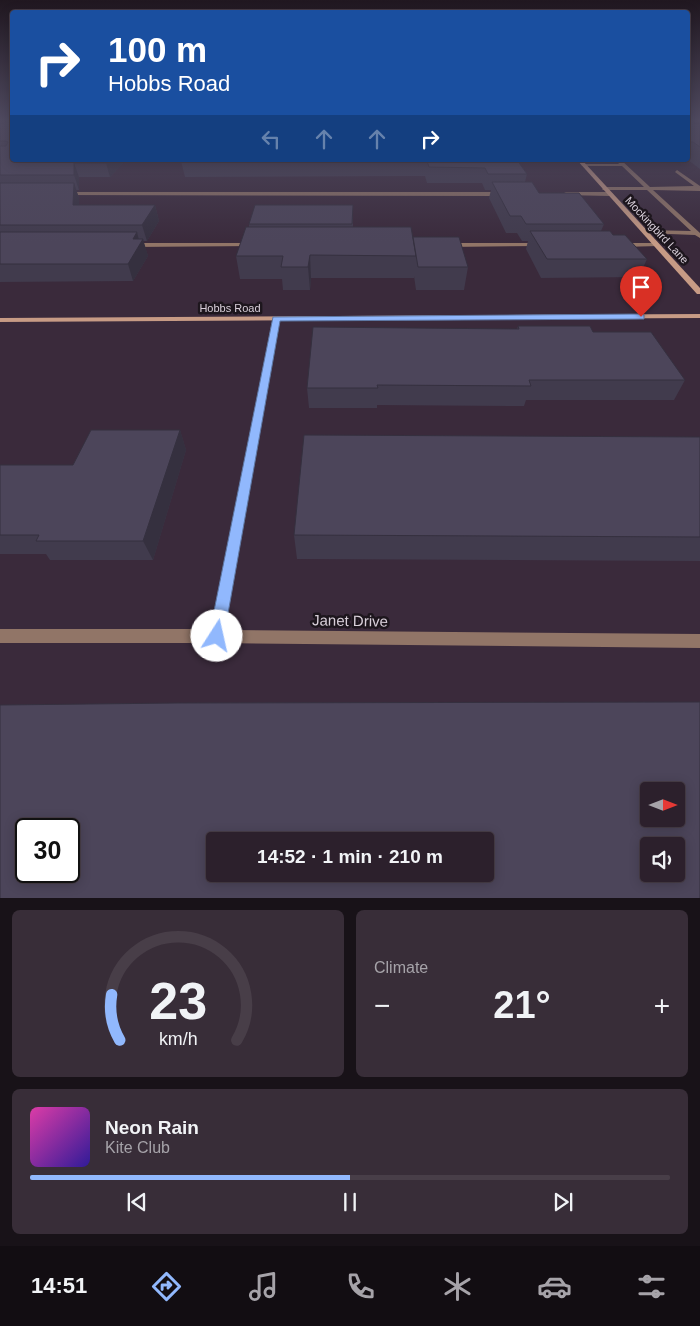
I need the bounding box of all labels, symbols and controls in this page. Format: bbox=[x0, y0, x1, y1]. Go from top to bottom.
icon: right bbox=[25, 30, 90, 95]
text: 100 m bbox=[108, 30, 207, 69]
text: Hobbs Road bbox=[108, 71, 230, 96]
icon: left bbox=[257, 125, 285, 153]
icon: ahead bbox=[310, 125, 338, 153]
icon: ahead bbox=[363, 125, 391, 153]
icon: right bbox=[416, 125, 444, 153]
street label: Mockingbird Lane bbox=[623, 194, 691, 266]
pin bbox=[620, 266, 662, 317]
icon: arrive bbox=[627, 273, 655, 301]
street label: Hobbs Road bbox=[199, 302, 261, 314]
position arrow bbox=[190, 609, 242, 661]
street label: Janet Drive bbox=[312, 611, 388, 630]
north arrow bbox=[640, 782, 685, 828]
map controls bbox=[640, 782, 685, 882]
speed limit sign: 30 bbox=[15, 818, 80, 883]
button: sound bbox=[640, 837, 685, 882]
text: 14:52 · 1 min · 210 m bbox=[257, 846, 443, 867]
text: Climate bbox=[374, 959, 428, 976]
text: 23 bbox=[149, 972, 207, 1030]
text: 21° bbox=[493, 984, 551, 1026]
text: − bbox=[374, 990, 390, 1021]
text: + bbox=[654, 990, 670, 1021]
text: km/h bbox=[159, 1029, 197, 1049]
text: Neon Rain bbox=[105, 1117, 199, 1138]
text: Kite Club bbox=[105, 1139, 170, 1156]
icon: previous bbox=[123, 1188, 151, 1216]
icon: pause bbox=[336, 1188, 364, 1216]
icon: next bbox=[549, 1188, 577, 1216]
icon: directions bbox=[149, 1269, 184, 1304]
icon: music bbox=[246, 1269, 281, 1304]
icon: phone bbox=[343, 1269, 378, 1304]
icon: climate bbox=[440, 1269, 475, 1304]
icon: car bbox=[537, 1269, 572, 1304]
icon: filters bbox=[634, 1269, 669, 1304]
text: 14:51 bbox=[31, 1273, 87, 1298]

